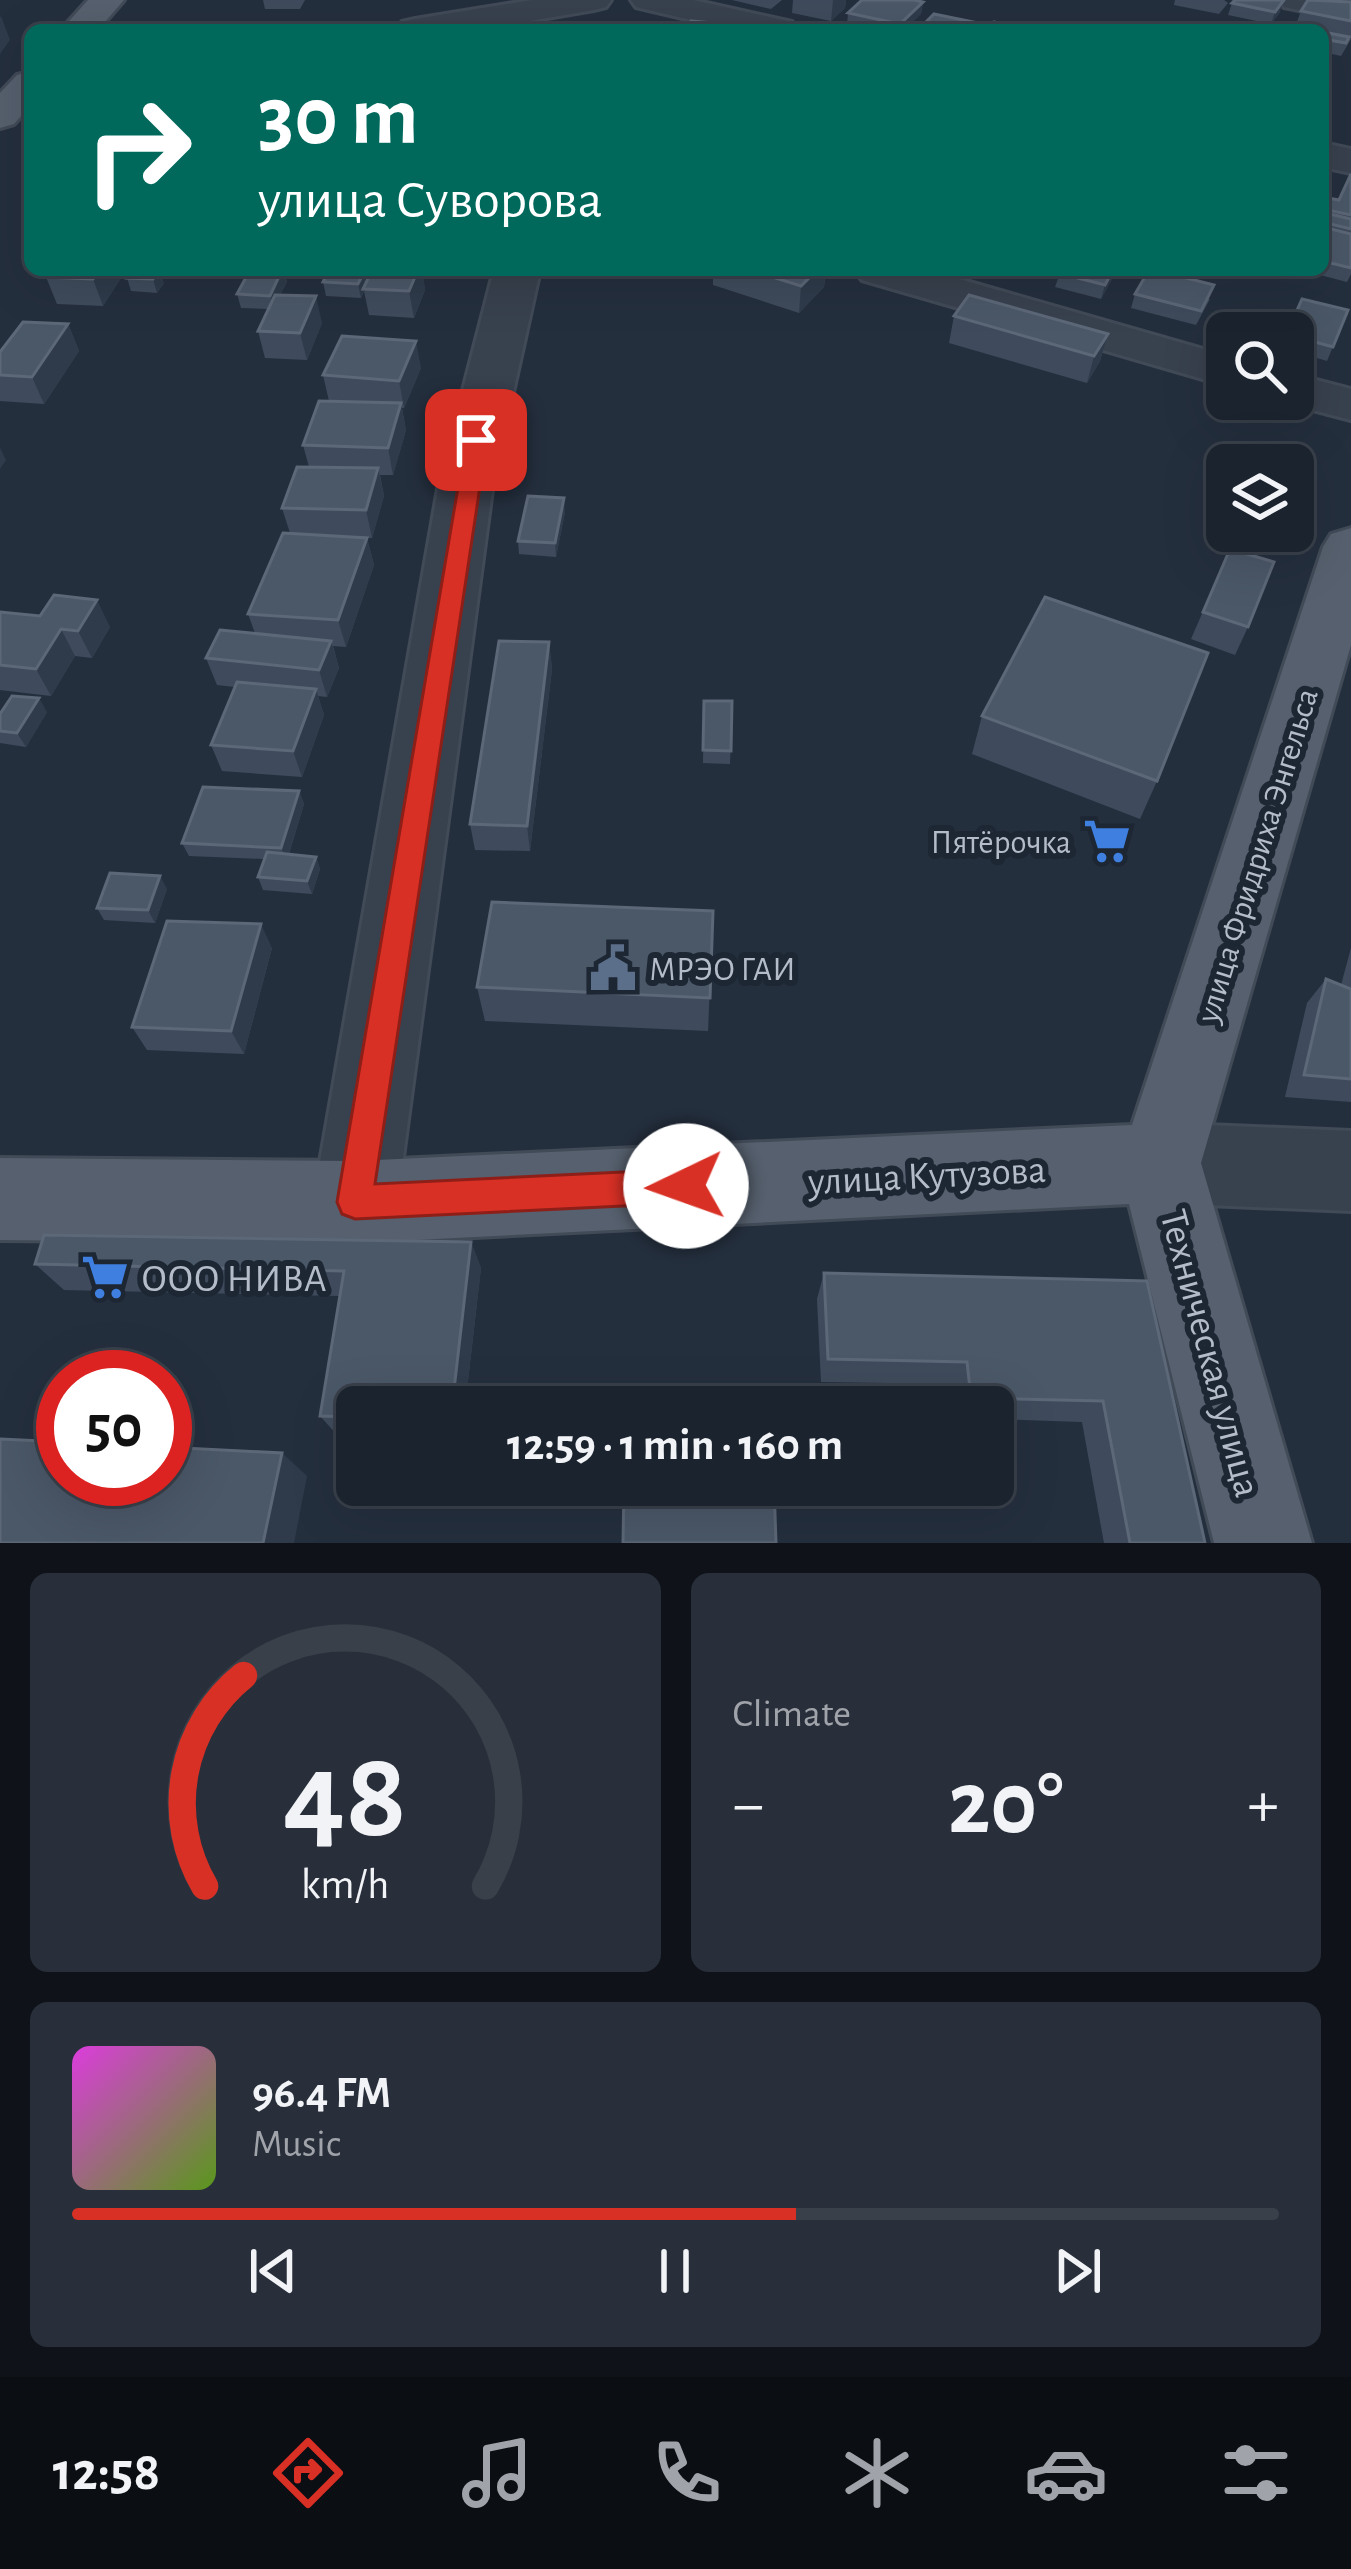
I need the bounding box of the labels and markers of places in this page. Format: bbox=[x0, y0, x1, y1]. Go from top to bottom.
pin bbox=[425, 389, 527, 491]
supermarket icon: Пятёрочка bbox=[1082, 816, 1132, 866]
place label: Пятёрочка bbox=[931, 827, 1071, 860]
public building icon: МРЭО ГАИ bbox=[588, 943, 638, 993]
place label: МРЭО ГАИ bbox=[649, 954, 796, 987]
supermarket icon: ООО НИВА bbox=[80, 1252, 130, 1302]
place label: ООО НИВА bbox=[141, 1260, 327, 1299]

